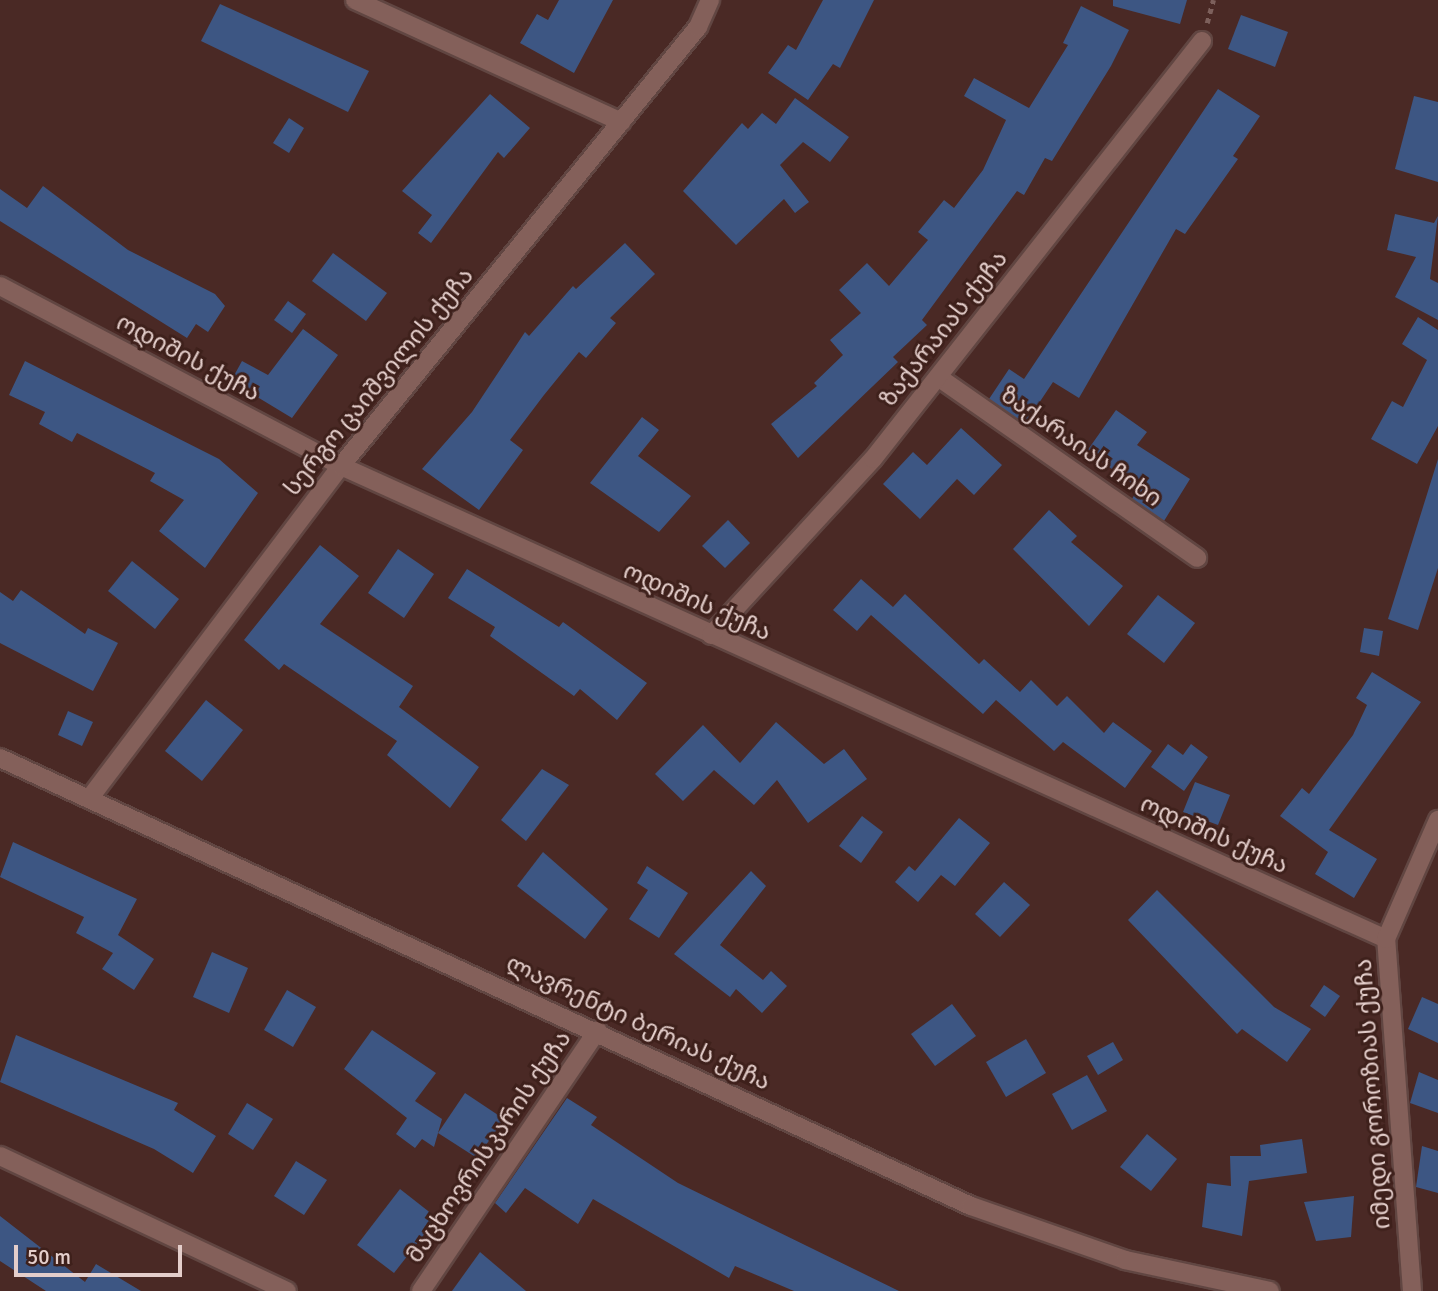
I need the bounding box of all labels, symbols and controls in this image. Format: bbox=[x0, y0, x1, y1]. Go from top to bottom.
street label: ზაქარაიას ქუჩა bbox=[874, 245, 1014, 413]
street label: სერგო ცაიშვილის ქუჩა bbox=[278, 262, 480, 502]
street label: ოდიშის ქუჩა bbox=[111, 308, 265, 408]
street label: ზაქარაიას ჩიხი bbox=[995, 381, 1167, 513]
street label: ოდიშის ქუჩა bbox=[619, 557, 775, 647]
street label: ოდიშის ქუჩა bbox=[1136, 790, 1292, 880]
street label: ლავრენტი ბერიას ქუჩა bbox=[501, 949, 775, 1097]
street label: იმედი გოროზიას ქუჩა bbox=[1349, 958, 1397, 1230]
street label: მაცხოვრისკარის ქუჩა bbox=[401, 1025, 577, 1269]
scale bar bbox=[18, 1232, 186, 1276]
text: 50 m bbox=[27, 1244, 71, 1270]

